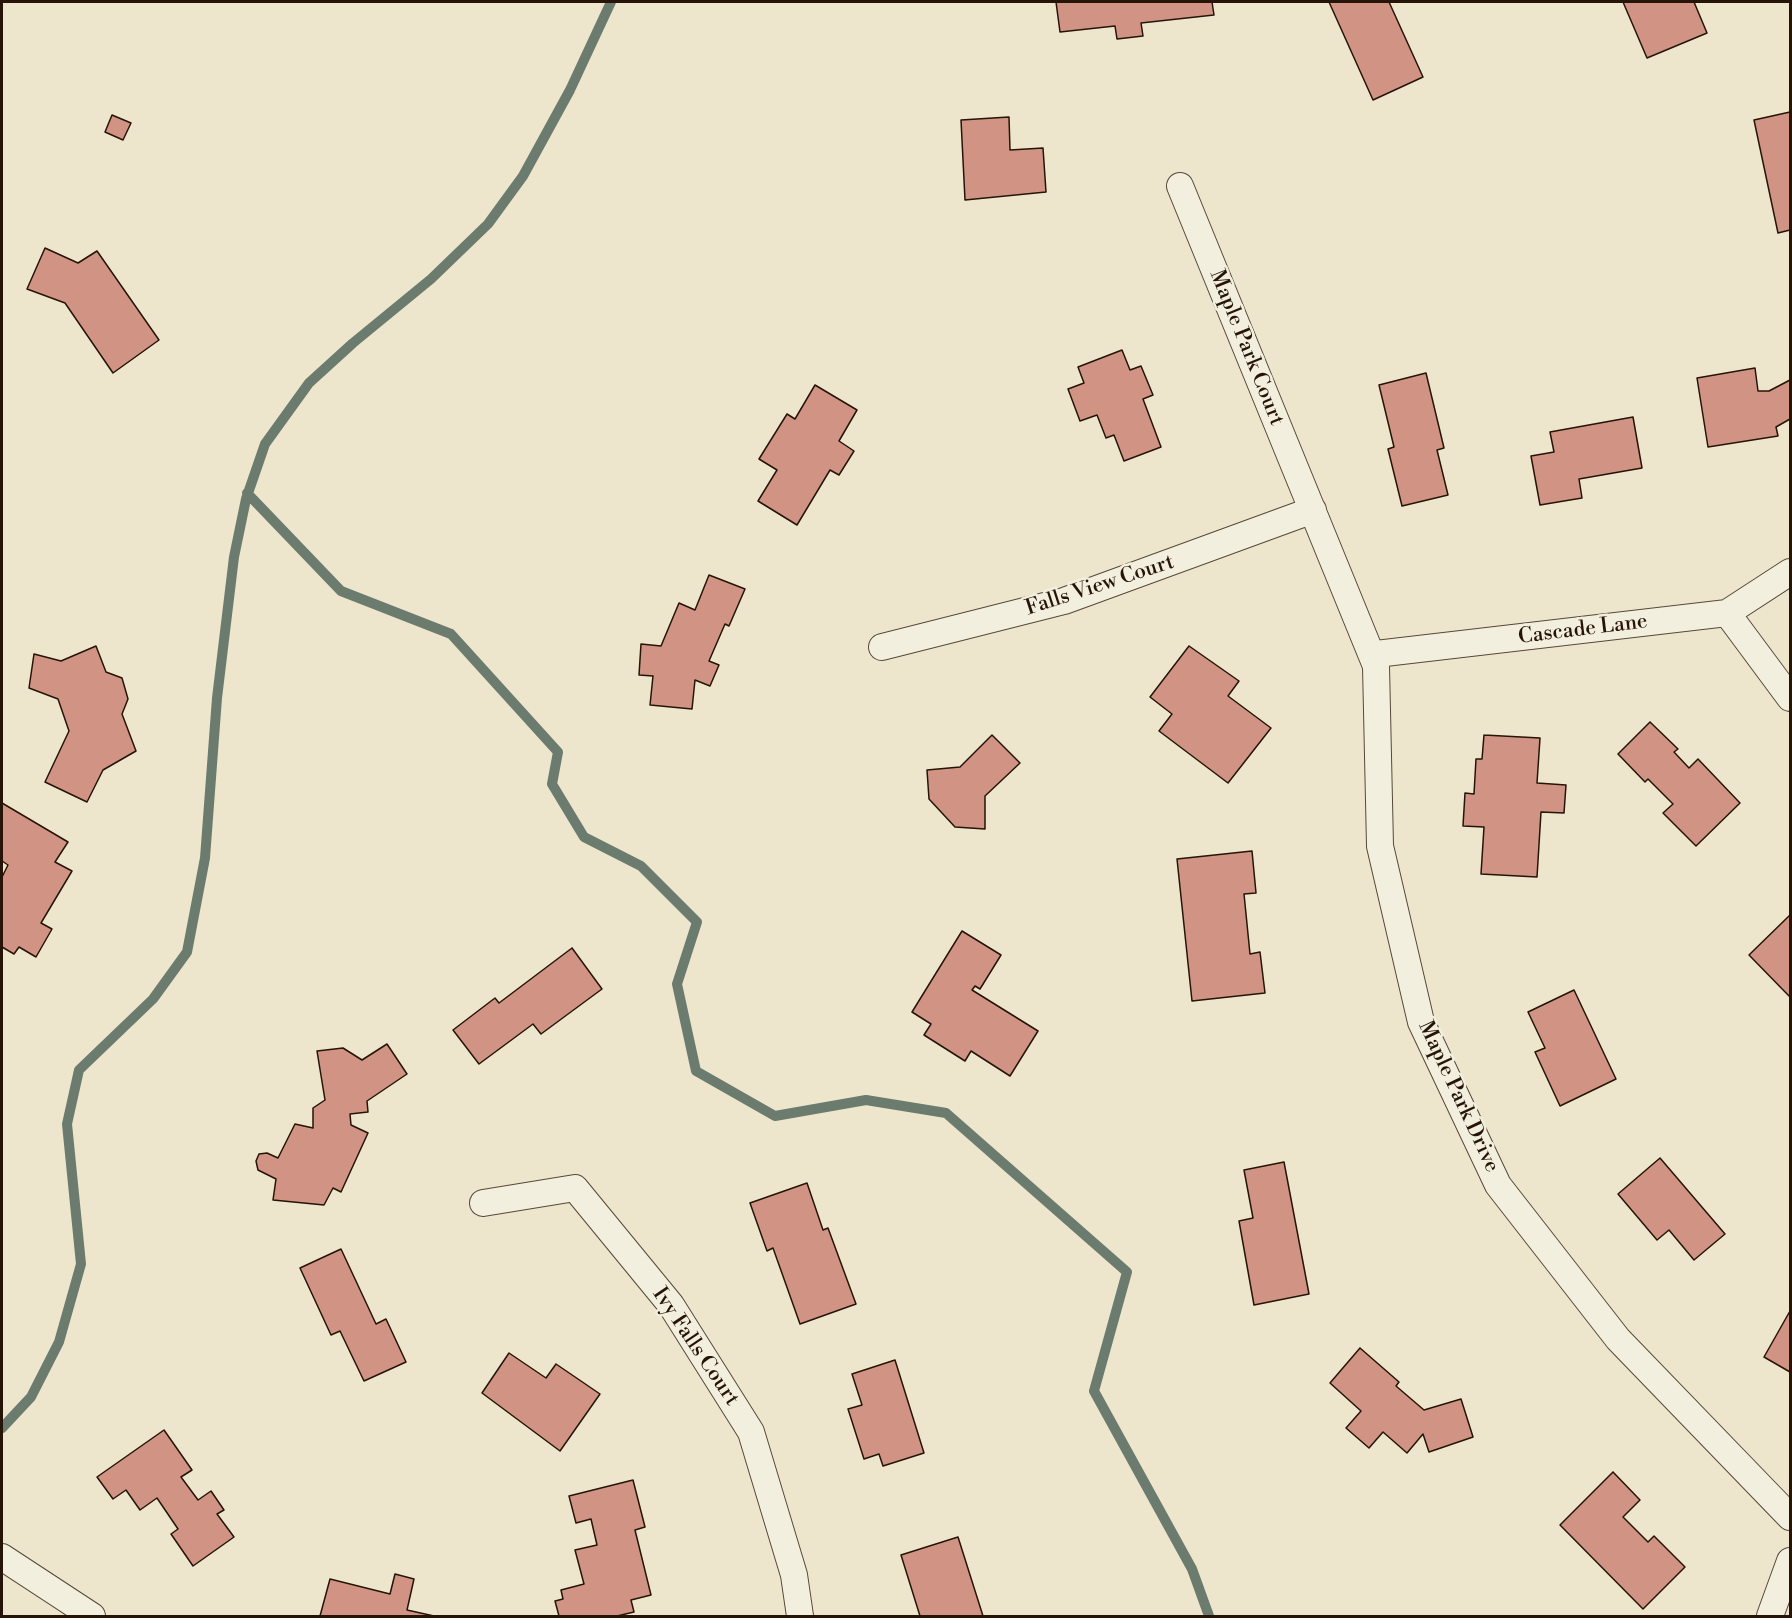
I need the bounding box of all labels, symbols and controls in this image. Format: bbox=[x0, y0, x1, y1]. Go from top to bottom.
street label: Maple Park Court bbox=[1203, 266, 1289, 430]
street label: Falls View Court bbox=[1023, 550, 1177, 622]
street label: Cascade Lane bbox=[1517, 610, 1649, 650]
street label: Maple Park Drive bbox=[1412, 1017, 1504, 1177]
street label: Ivy Falls Court bbox=[646, 1283, 744, 1411]

